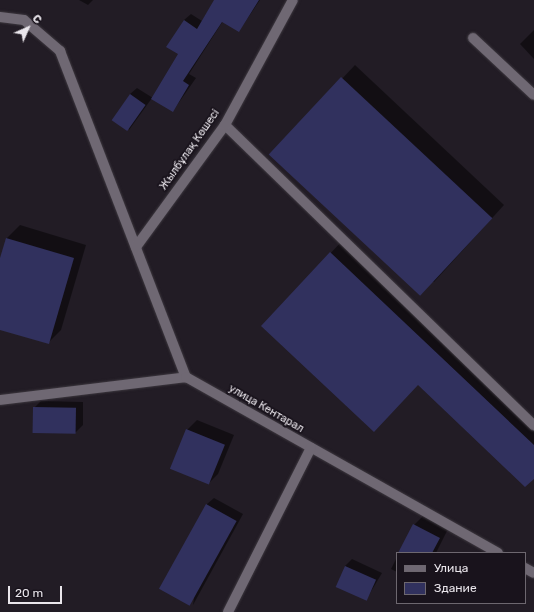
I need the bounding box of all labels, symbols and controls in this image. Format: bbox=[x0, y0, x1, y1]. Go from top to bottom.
north arrow bbox=[8, 8, 48, 48]
text: С bbox=[30, 12, 44, 26]
street label: Жылбұлақ Көшесі bbox=[157, 107, 223, 193]
street label: улица Кентарал bbox=[226, 382, 306, 436]
legend bbox=[396, 552, 526, 604]
text: Улица bbox=[434, 561, 468, 575]
scale bar bbox=[10, 578, 64, 604]
text: Здание bbox=[434, 581, 477, 595]
text: 20 m bbox=[15, 586, 43, 600]

